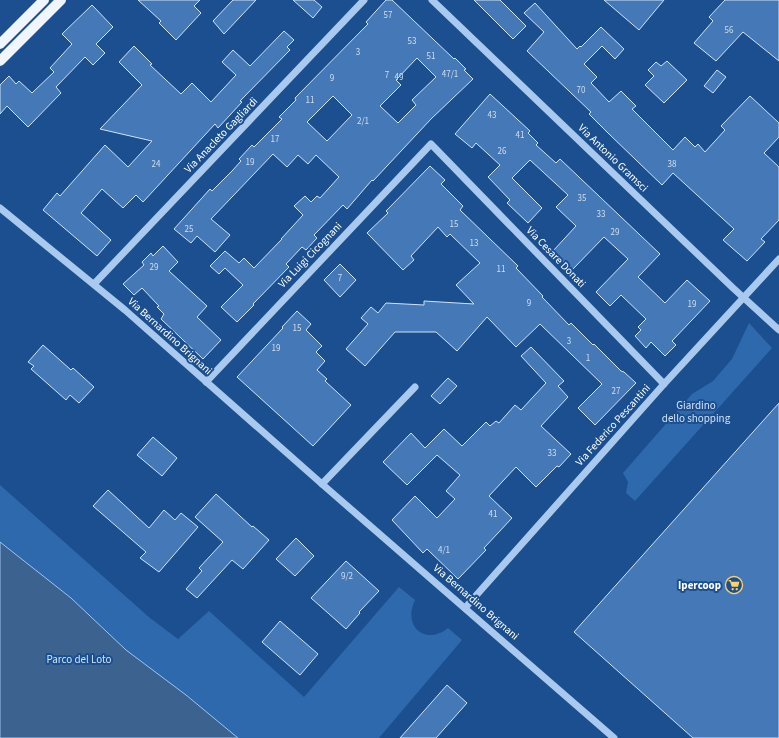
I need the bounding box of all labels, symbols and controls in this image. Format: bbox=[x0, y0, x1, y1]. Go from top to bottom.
house number: 57 bbox=[384, 9, 393, 22]
house number: 56 bbox=[725, 24, 734, 37]
house number: 53 bbox=[408, 35, 417, 48]
house number: 3 bbox=[356, 46, 361, 59]
house number: 51 bbox=[427, 50, 435, 63]
house number: 47/1 bbox=[442, 68, 458, 81]
house number: 7 bbox=[385, 69, 390, 82]
house number: 49 bbox=[395, 71, 404, 84]
house number: 9 bbox=[330, 72, 335, 85]
house number: 70 bbox=[577, 84, 586, 97]
street label: Via Anacleto Gagliardi bbox=[181, 94, 261, 176]
house number: 11 bbox=[306, 94, 314, 107]
house number: 43 bbox=[488, 109, 497, 122]
house number: 2/1 bbox=[357, 115, 369, 128]
street label: Via Antonio Gramsci bbox=[575, 121, 651, 195]
house number: 41 bbox=[516, 129, 524, 142]
house number: 17 bbox=[271, 133, 280, 146]
house number: 26 bbox=[498, 145, 507, 158]
house number: 19 bbox=[246, 156, 255, 169]
house number: 24 bbox=[152, 158, 161, 171]
house number: 38 bbox=[668, 158, 677, 171]
house number: 35 bbox=[578, 192, 587, 205]
house number: 33 bbox=[597, 208, 606, 221]
house number: 15 bbox=[450, 218, 459, 231]
street label: Via Luigi Cicognani bbox=[275, 219, 345, 291]
house number: 25 bbox=[185, 223, 194, 236]
street label: Via Cesare Donati bbox=[523, 223, 589, 291]
house number: 29 bbox=[611, 226, 620, 239]
house number: 13 bbox=[470, 237, 479, 250]
house number: 29 bbox=[150, 261, 159, 274]
house number: 11 bbox=[497, 263, 505, 276]
house number: 7 bbox=[338, 272, 343, 285]
street label: Via Bernardino Brignani bbox=[125, 294, 215, 378]
house number: 9 bbox=[527, 297, 532, 310]
house number: 19 bbox=[688, 298, 697, 311]
house number: 15 bbox=[293, 322, 302, 335]
house number: 3 bbox=[567, 335, 572, 348]
house number: 19 bbox=[272, 342, 281, 355]
house number: 1 bbox=[586, 352, 590, 365]
street label: Via Federico Pescantini bbox=[572, 381, 654, 469]
house number: 27 bbox=[612, 385, 621, 398]
park label: Giardino dello shopping bbox=[662, 398, 731, 426]
house number: 33 bbox=[548, 447, 557, 460]
house number: 41 bbox=[489, 508, 497, 521]
house number: 4/1 bbox=[438, 544, 450, 557]
street label: Via Bernardino Brignani bbox=[430, 561, 522, 643]
house number: 9/2 bbox=[341, 570, 354, 583]
supermarket icon: Ipercoop bbox=[724, 575, 744, 595]
place label: Ipercoop bbox=[678, 578, 721, 593]
park label: Parco del Loto bbox=[46, 652, 112, 667]

